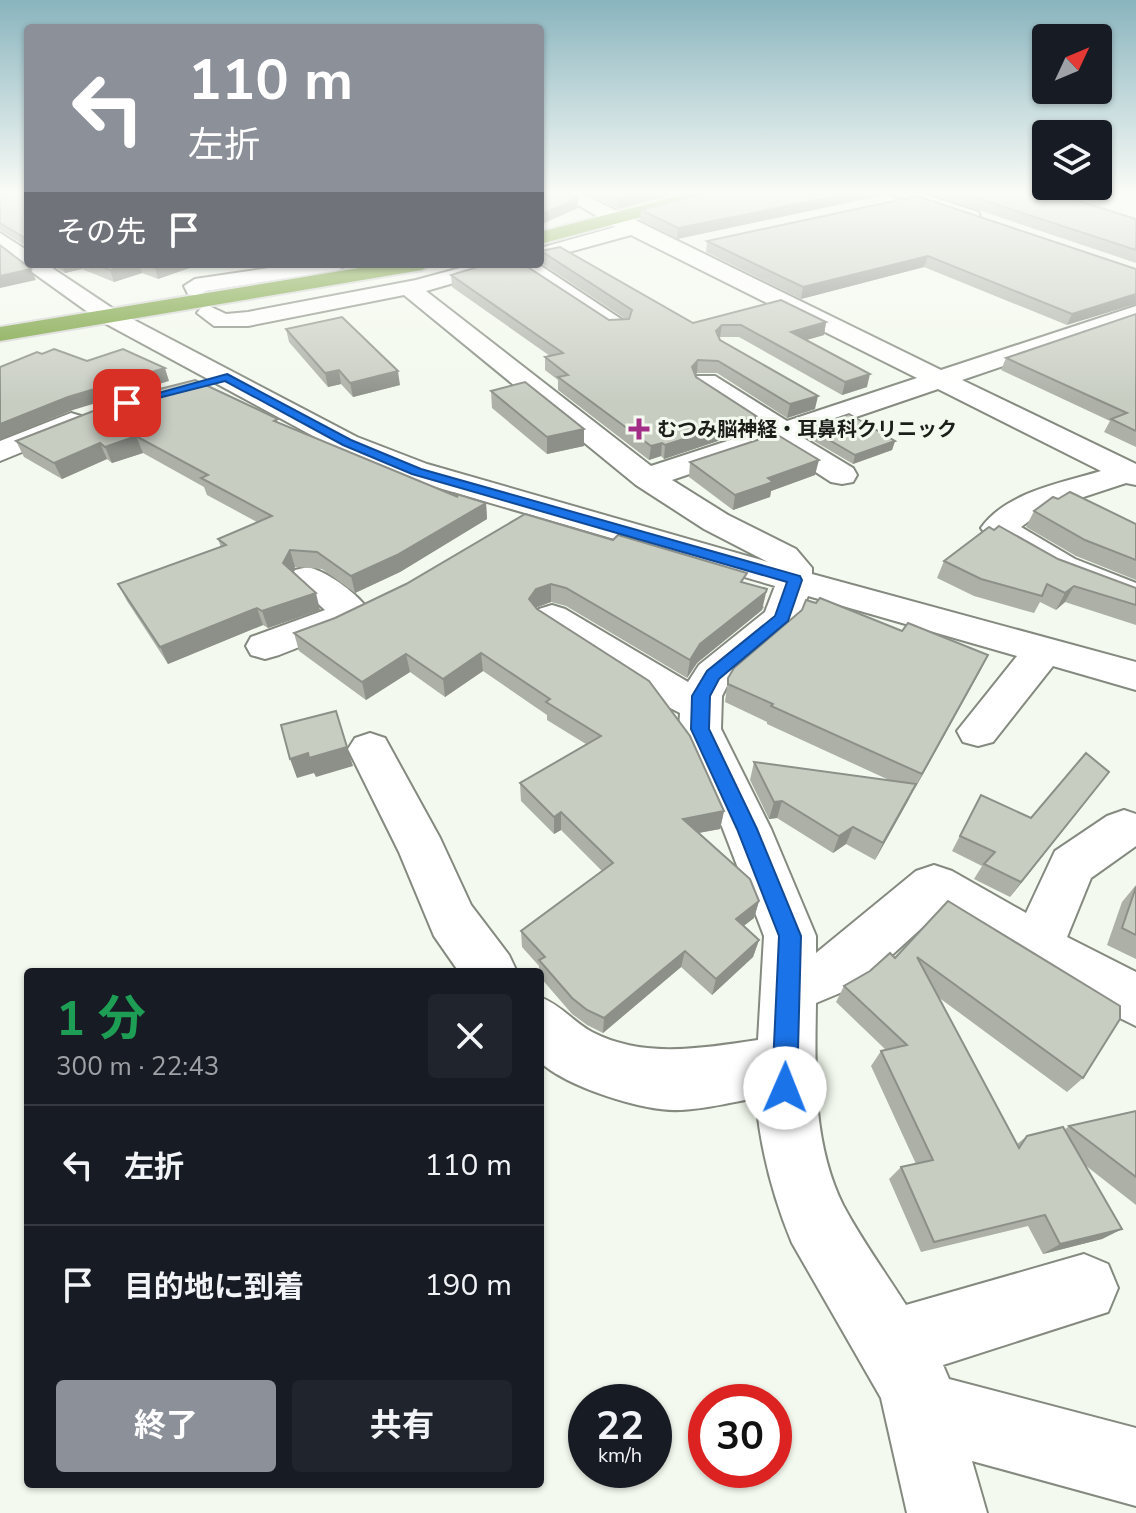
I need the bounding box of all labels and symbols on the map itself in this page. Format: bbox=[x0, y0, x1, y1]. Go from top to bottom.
north arrow bbox=[1032, 24, 1112, 104]
pin bbox=[93, 369, 161, 437]
place label: むつみ脳神経・耳鼻科クリニック bbox=[657, 416, 957, 443]
marker: むつみ脳神経・耳鼻科クリニック bbox=[628, 418, 650, 440]
position arrow bbox=[743, 1046, 827, 1130]
speed limit sign: 30 bbox=[688, 1384, 792, 1488]

